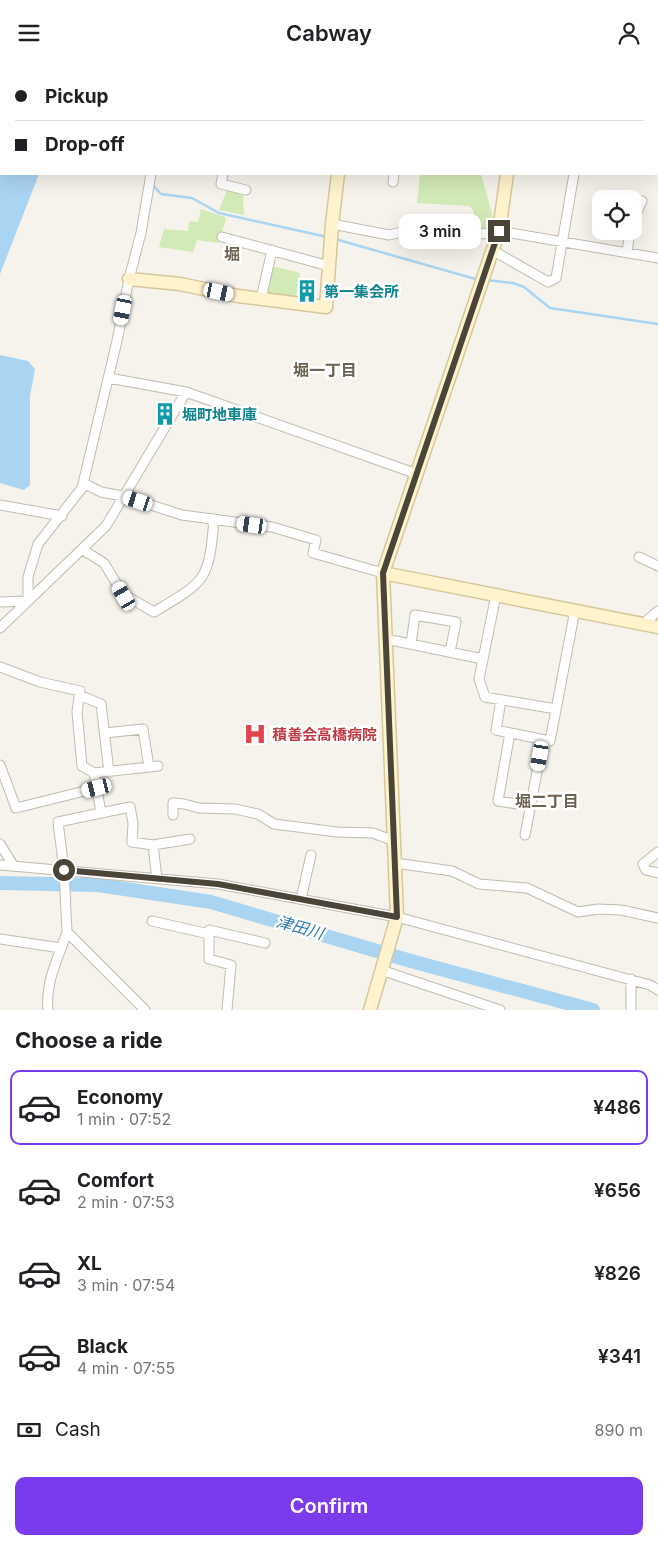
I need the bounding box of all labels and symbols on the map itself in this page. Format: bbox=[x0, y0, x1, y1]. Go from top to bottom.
callout: 3 min bbox=[399, 213, 482, 249]
route end bbox=[488, 220, 510, 242]
district label: 堀 bbox=[224, 244, 240, 264]
building icon: 第一集会所 bbox=[294, 278, 320, 304]
car bbox=[202, 282, 235, 302]
place label: 第一集会所 bbox=[324, 282, 399, 301]
car bbox=[112, 294, 133, 326]
district label: 堀一丁目 bbox=[293, 360, 357, 380]
building icon: 堀町地車庫 bbox=[152, 401, 178, 427]
place label: 堀町地車庫 bbox=[182, 405, 257, 424]
car bbox=[121, 489, 154, 513]
car bbox=[236, 515, 267, 535]
car bbox=[110, 579, 137, 613]
hospital icon: 積善会高橋病院 bbox=[242, 721, 268, 747]
place label: 積善会高橋病院 bbox=[272, 725, 377, 744]
car bbox=[530, 740, 549, 772]
car bbox=[80, 777, 113, 799]
district label: 堀二丁目 bbox=[515, 791, 579, 811]
route start bbox=[53, 859, 75, 881]
water label: 津田川 bbox=[274, 911, 328, 944]

